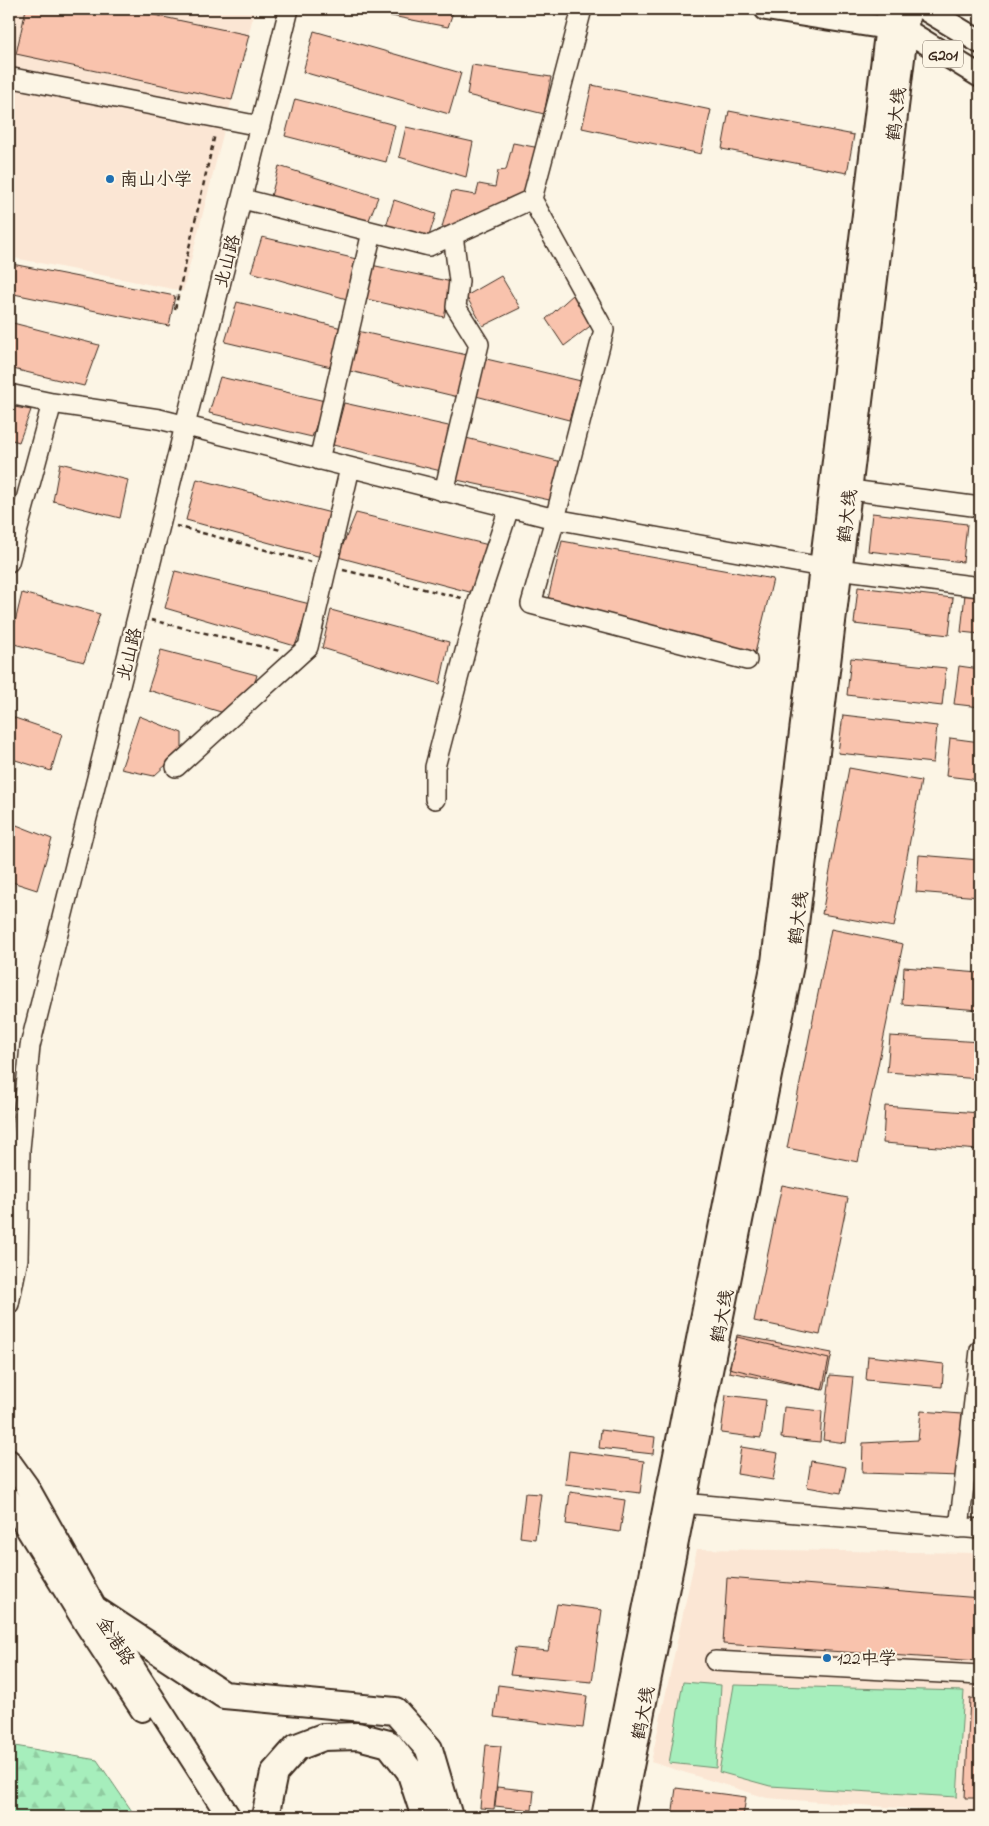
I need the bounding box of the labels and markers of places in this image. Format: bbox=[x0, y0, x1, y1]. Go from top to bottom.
place label: 南山小学 bbox=[120, 168, 192, 194]
marker: 南山小学 bbox=[104, 173, 116, 185]
place label: 122中学 bbox=[837, 1647, 897, 1673]
marker: 122中学 bbox=[821, 1652, 833, 1664]

